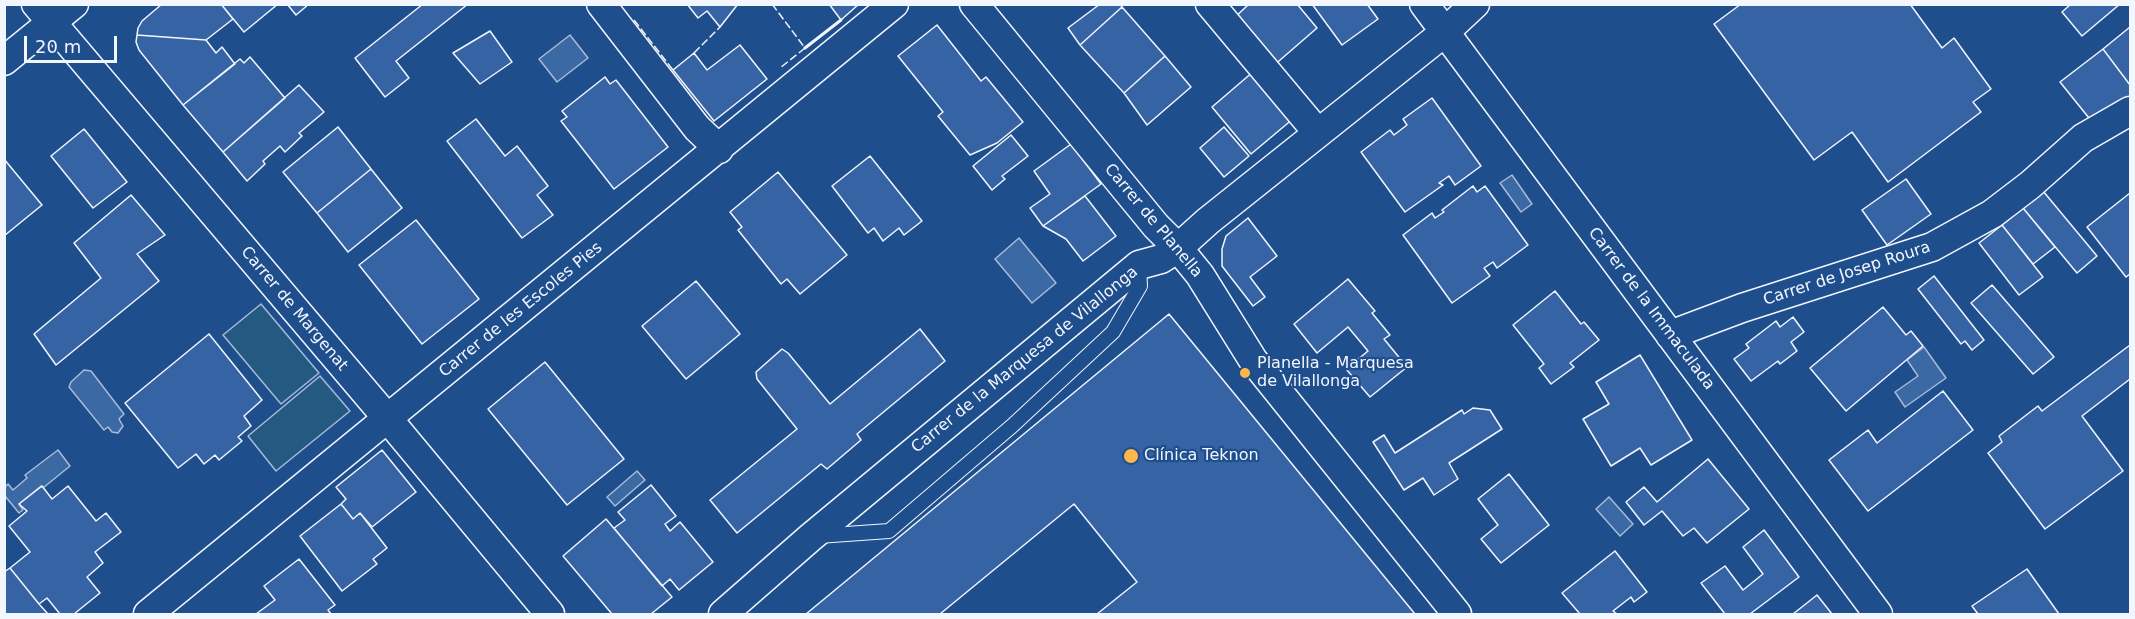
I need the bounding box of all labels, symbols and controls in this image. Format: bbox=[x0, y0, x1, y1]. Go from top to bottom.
scale bar bbox=[27, 24, 120, 62]
text: 20 m bbox=[35, 36, 81, 57]
street label: Carrer de Planella bbox=[1100, 160, 1206, 282]
street label: Carrer de la Immaculada bbox=[1584, 224, 1718, 394]
street label: Carrer de les Escoles Pies bbox=[436, 238, 606, 382]
street label: Carrer de Josep Roura bbox=[1761, 238, 1933, 310]
street label: Carrer de Margenat bbox=[236, 243, 352, 375]
street label: Carrer de la Marquesa de Vilallonga bbox=[908, 263, 1142, 457]
place label: Planella - Marquesa de Vilallonga bbox=[1257, 354, 1414, 392]
marker: Planella - Marquesa de Vilallonga bbox=[1238, 366, 1252, 380]
place label: Clínica Teknon bbox=[1144, 446, 1259, 466]
marker: Clínica Teknon bbox=[1122, 447, 1140, 465]

